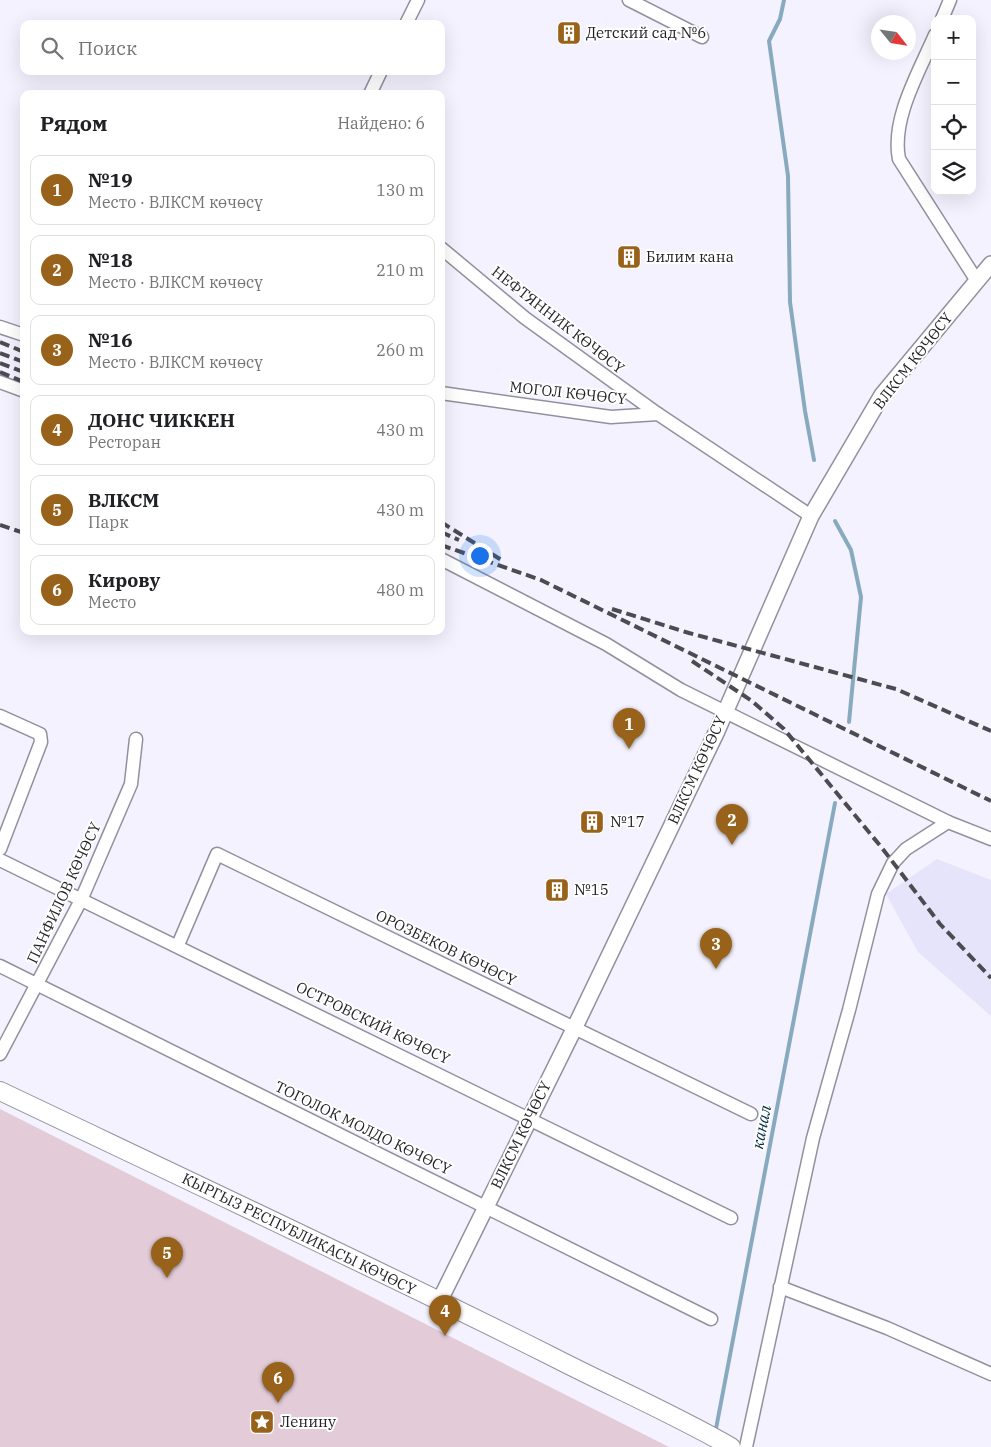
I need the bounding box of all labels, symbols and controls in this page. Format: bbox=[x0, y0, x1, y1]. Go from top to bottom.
north arrow bbox=[871, 15, 916, 60]
map controls bbox=[931, 15, 976, 195]
button: + bbox=[931, 15, 976, 60]
search box bbox=[20, 20, 445, 75]
building icon: Детский сад №6 bbox=[556, 20, 582, 46]
place label: Детский сад №6 bbox=[586, 23, 706, 42]
icon: search bbox=[38, 34, 66, 62]
text: Поиск bbox=[78, 36, 137, 60]
button: − bbox=[931, 60, 976, 105]
button: locate bbox=[931, 105, 976, 150]
text: Рядом bbox=[40, 109, 108, 137]
text: Найдено: 6 bbox=[337, 113, 425, 133]
button: layers bbox=[931, 150, 976, 195]
text: №19 bbox=[88, 168, 133, 192]
text: 1 bbox=[52, 180, 62, 200]
text: 130 m bbox=[376, 180, 424, 200]
text: Место · ВЛКСМ көчөсү bbox=[88, 192, 263, 212]
building icon: Билим кана bbox=[616, 244, 642, 270]
place label: Билим кана bbox=[646, 247, 734, 266]
text: №18 bbox=[88, 248, 133, 272]
text: 2 bbox=[52, 260, 62, 280]
text: 210 m bbox=[376, 260, 424, 280]
street label: НЕФТЯННИК КӨЧӨСҮ bbox=[488, 262, 629, 378]
text: Место · ВЛКСМ көчөсү bbox=[88, 272, 263, 292]
street label: ВЛКСМ КӨЧӨСҮ bbox=[869, 308, 957, 413]
text: №16 bbox=[88, 328, 133, 352]
text: 3 bbox=[52, 340, 62, 360]
text: 260 m bbox=[376, 340, 424, 360]
text: Место · ВЛКСМ көчөсү bbox=[88, 352, 263, 372]
street label: МОГОЛ КӨЧӨСҮ bbox=[509, 377, 628, 408]
text: ДОНС ЧИККЕН bbox=[88, 408, 235, 432]
text: 4 bbox=[52, 420, 62, 440]
text: 430 m bbox=[376, 420, 424, 440]
text: Ресторан bbox=[88, 432, 161, 452]
text: ВЛКСМ bbox=[88, 488, 159, 512]
text: 5 bbox=[52, 500, 62, 520]
text: 430 m bbox=[376, 500, 424, 520]
text: Парк bbox=[88, 512, 128, 532]
your location bbox=[467, 543, 493, 569]
text: Кирову bbox=[88, 568, 160, 592]
text: 6 bbox=[52, 580, 62, 600]
text: 480 m bbox=[376, 580, 424, 600]
text: Место bbox=[88, 592, 136, 612]
pin: 1 bbox=[613, 708, 645, 749]
street label: ВЛКСМ КӨЧӨСҮ bbox=[663, 712, 730, 827]
pin: 2 bbox=[716, 804, 748, 845]
building icon: №17 bbox=[579, 809, 605, 835]
place label: №17 bbox=[610, 812, 645, 831]
street label: ПАНФИЛОВ КӨЧӨСҮ bbox=[22, 819, 105, 967]
building icon: №15 bbox=[544, 877, 570, 903]
place label: №15 bbox=[574, 880, 609, 899]
street label: ОРОЗБЕКОВ КӨЧӨСҮ bbox=[373, 905, 520, 990]
pin: 3 bbox=[700, 928, 732, 969]
street label: ОСТРОВСКИЙ КӨЧӨСҮ bbox=[293, 977, 454, 1068]
street label: ТОГОЛОК МОЛДО КӨЧӨСҮ bbox=[272, 1077, 455, 1179]
street label: ВЛКСМ КӨЧӨСҮ bbox=[486, 1077, 555, 1192]
water label: канал bbox=[747, 1103, 775, 1151]
street label: КЫРГЫЗ РЕСПУБЛИКАСЫ КӨЧӨСҮ bbox=[179, 1168, 420, 1299]
pin: 5 bbox=[151, 1237, 183, 1278]
pin: 4 bbox=[429, 1295, 461, 1336]
pin: 6 bbox=[262, 1362, 294, 1403]
place icon: Ленину bbox=[249, 1409, 275, 1435]
place label: Ленину bbox=[280, 1412, 336, 1431]

